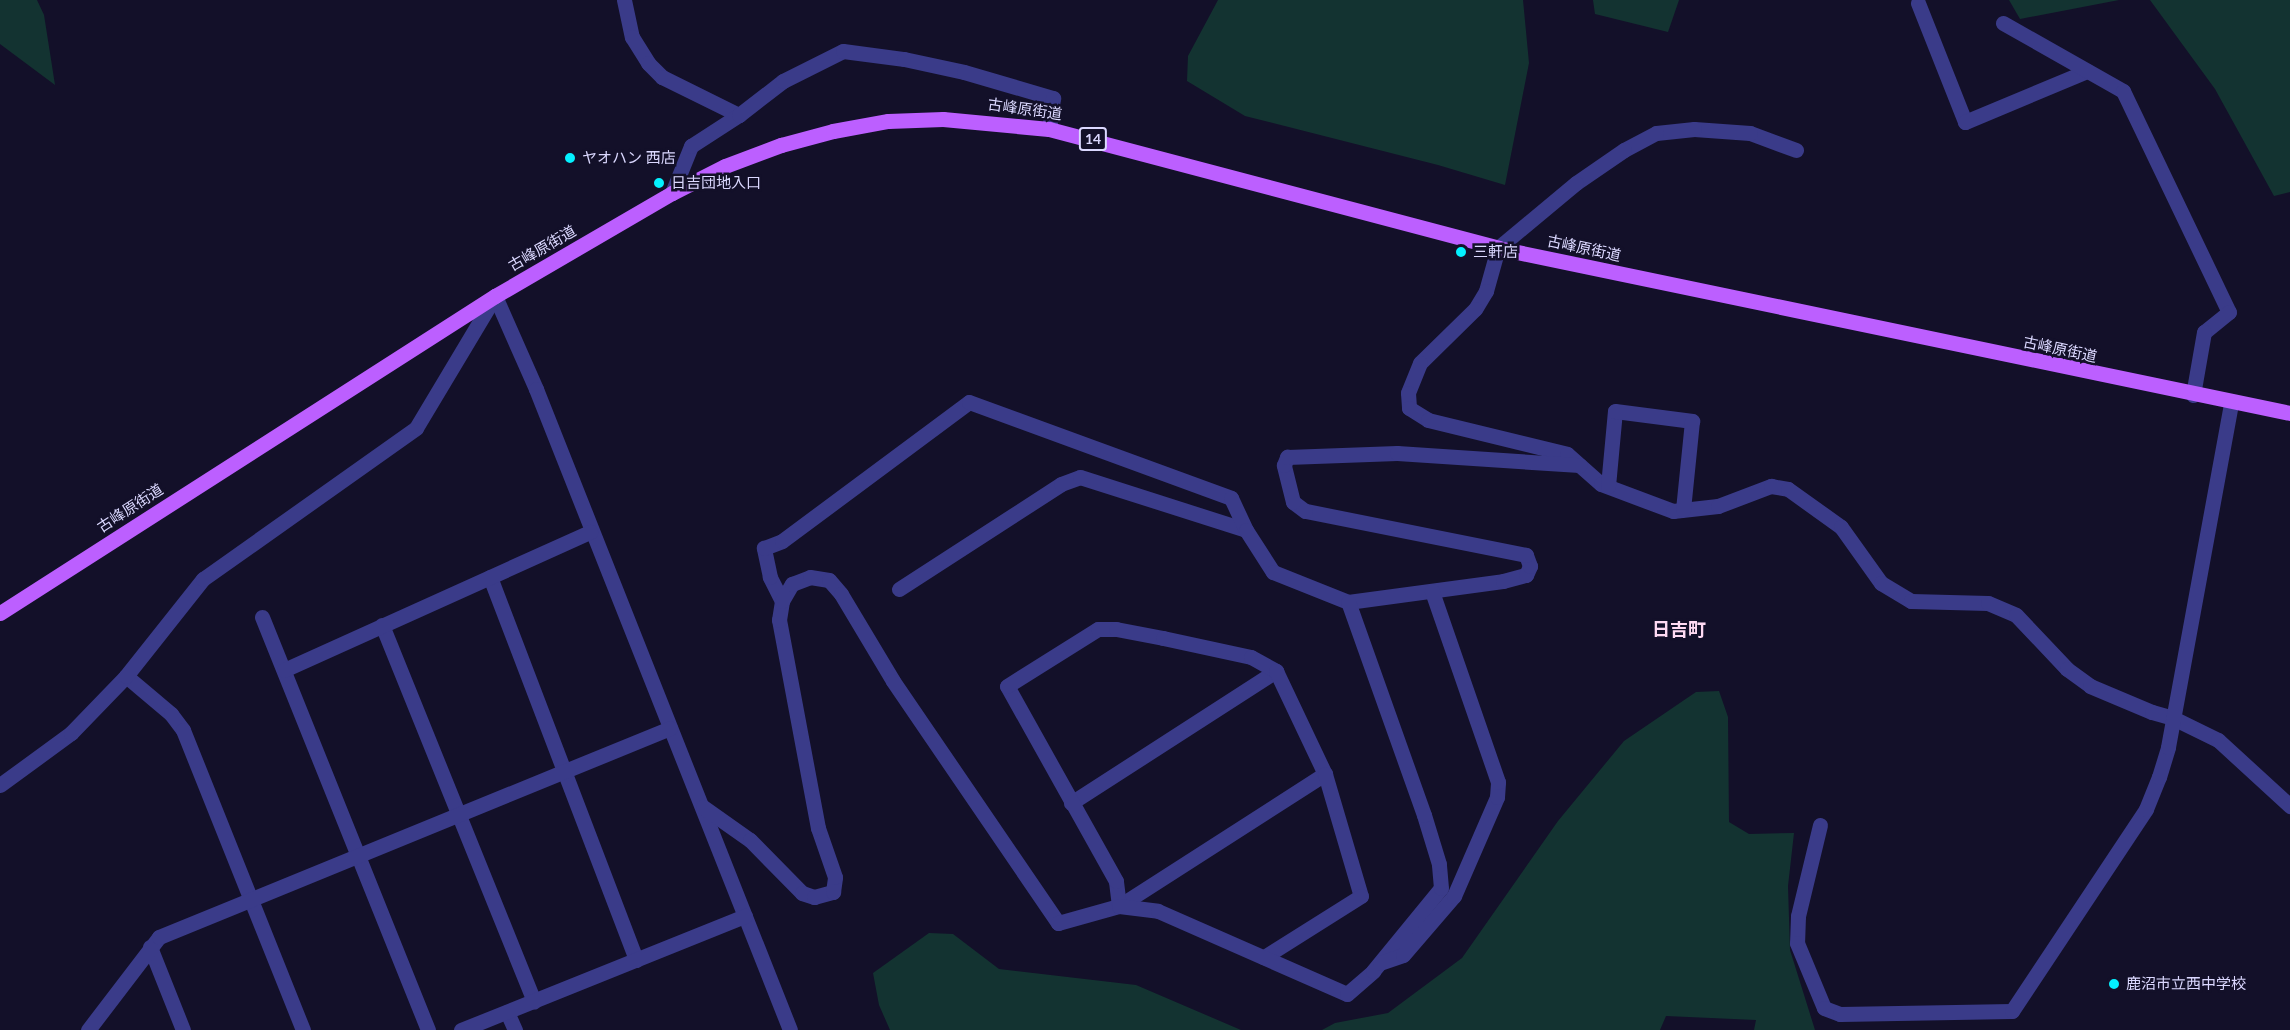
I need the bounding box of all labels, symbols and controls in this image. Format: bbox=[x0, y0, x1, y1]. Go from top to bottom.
street label: 古峰原街道 bbox=[987, 95, 1063, 123]
road number: 14 bbox=[1078, 128, 1108, 150]
place label: ヤオハン 西店 bbox=[582, 149, 676, 167]
marker: ヤオハン 西店 bbox=[563, 151, 577, 165]
place label: 日吉団地入口 bbox=[671, 174, 761, 192]
marker: 日吉団地入口 bbox=[652, 176, 666, 190]
street label: 古峰原街道 bbox=[505, 221, 579, 275]
street label: 古峰原街道 bbox=[1545, 231, 1623, 265]
place label: 三軒店 bbox=[1473, 243, 1518, 261]
marker: 三軒店 bbox=[1454, 245, 1468, 259]
street label: 古峰原街道 bbox=[2021, 332, 2099, 366]
street label: 古峰原街道 bbox=[94, 480, 166, 536]
district label: 日吉町 bbox=[1652, 618, 1706, 640]
place label: 鹿沼市立西中学校 bbox=[2126, 975, 2246, 993]
marker: 鹿沼市立西中学校 bbox=[2107, 977, 2121, 991]

